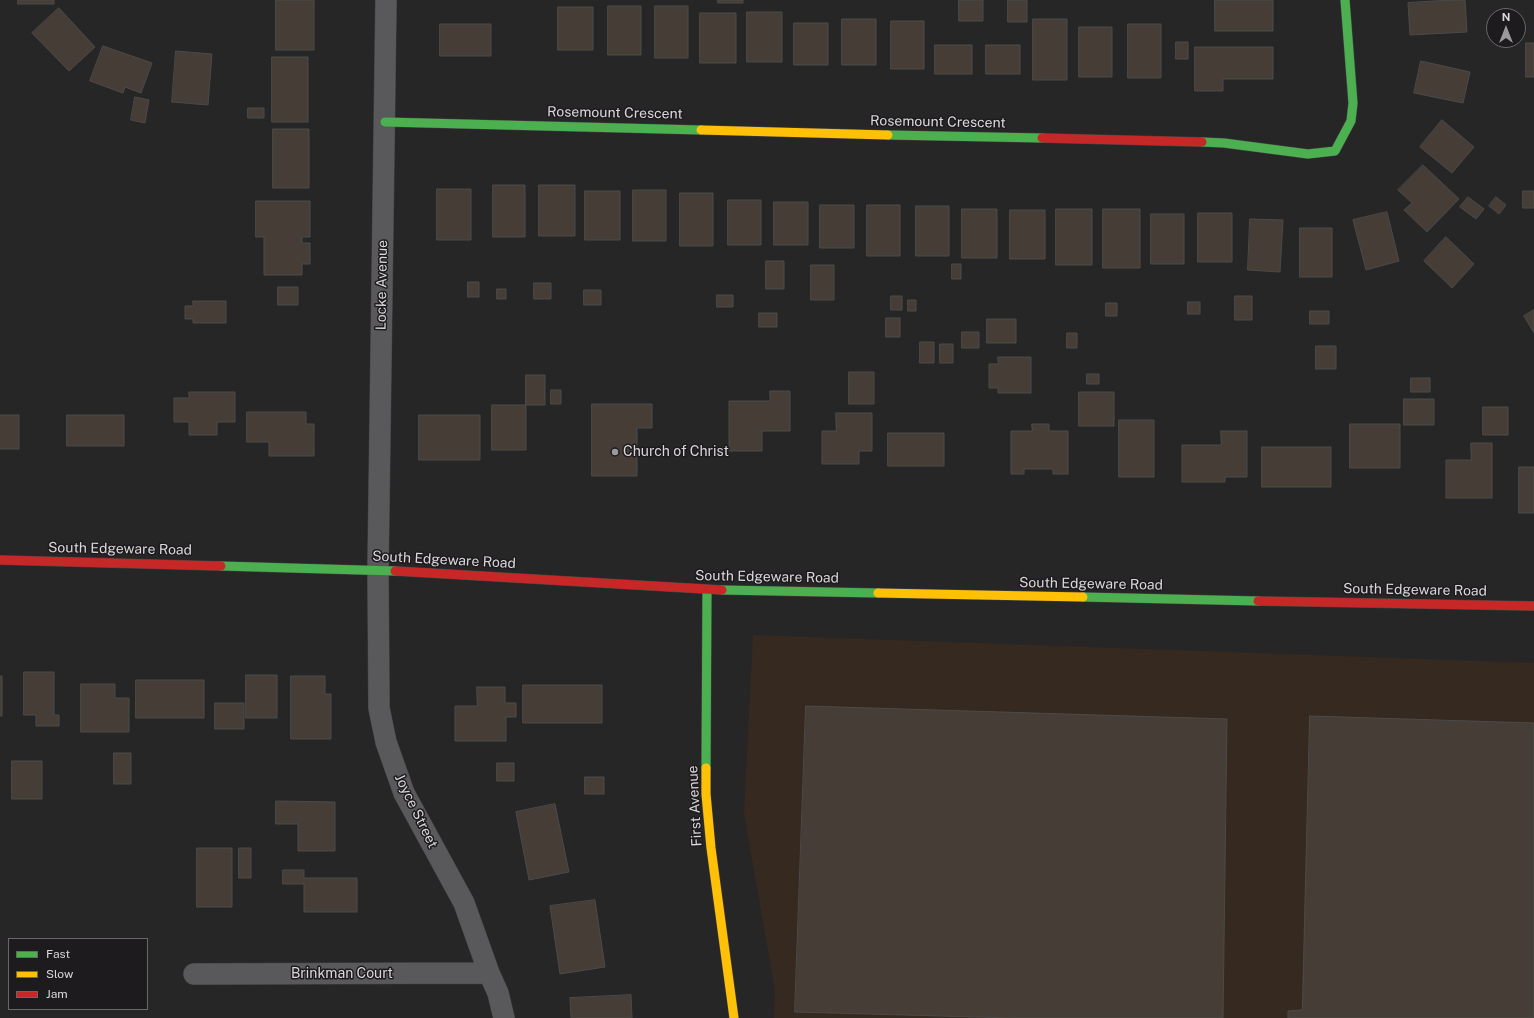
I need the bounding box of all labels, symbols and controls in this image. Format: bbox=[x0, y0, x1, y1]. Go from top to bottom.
north arrow bbox=[1486, 8, 1526, 48]
text: N bbox=[1502, 11, 1510, 23]
street label: Rosemount Crescent bbox=[547, 103, 683, 123]
street label: Rosemount Crescent bbox=[870, 112, 1006, 132]
street label: Locke Avenue bbox=[373, 240, 391, 330]
place label: Church of Christ bbox=[623, 444, 729, 460]
marker: Church of Christ bbox=[610, 447, 620, 457]
street label: South Edgeware Road bbox=[48, 539, 192, 559]
street label: South Edgeware Road bbox=[372, 548, 516, 572]
street label: South Edgeware Road bbox=[695, 567, 839, 587]
street label: South Edgeware Road bbox=[1019, 574, 1163, 594]
street label: South Edgeware Road bbox=[1343, 580, 1487, 600]
street label: First Avenue bbox=[684, 765, 706, 847]
street label: Joyce Street bbox=[391, 771, 441, 851]
legend bbox=[8, 938, 148, 1010]
text: Fast bbox=[46, 947, 70, 961]
street label: Brinkman Court bbox=[291, 966, 393, 982]
text: Slow bbox=[46, 967, 73, 981]
text: Jam bbox=[46, 987, 68, 1001]

